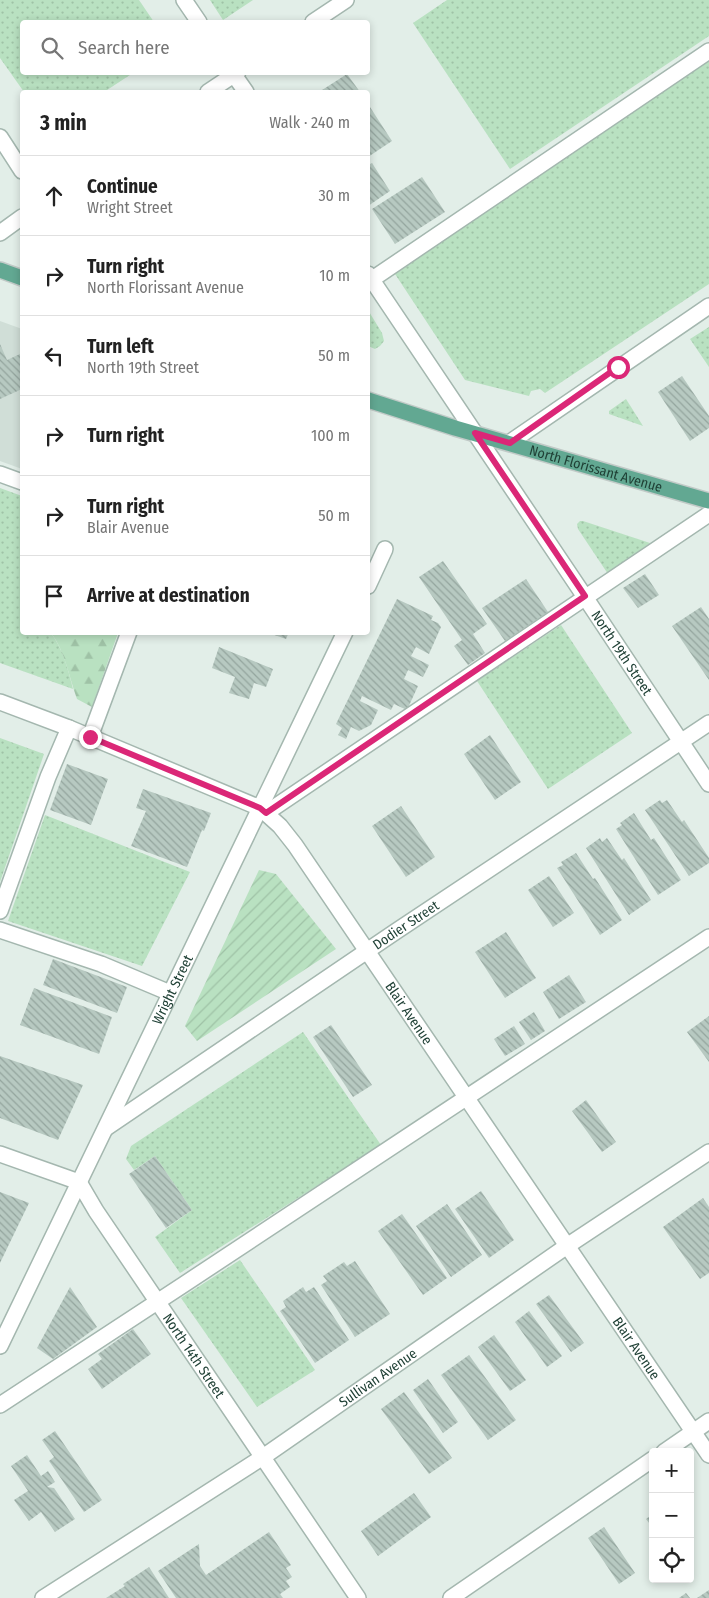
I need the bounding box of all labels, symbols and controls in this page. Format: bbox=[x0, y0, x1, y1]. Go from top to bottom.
search box bbox=[20, 20, 370, 75]
icon: search bbox=[38, 34, 66, 62]
text: Search here bbox=[78, 36, 170, 59]
text: 3 min bbox=[40, 110, 87, 136]
text: Walk · 240 m bbox=[269, 113, 350, 132]
text: Continue bbox=[87, 175, 158, 198]
icon: ahead bbox=[40, 182, 68, 210]
text: 30 m bbox=[318, 186, 350, 205]
text: Wright Street bbox=[87, 198, 173, 217]
text: Turn right bbox=[87, 255, 164, 278]
icon: right bbox=[40, 262, 68, 290]
text: 10 m bbox=[319, 266, 350, 285]
text: North Florissant Avenue bbox=[87, 278, 244, 297]
text: Turn left bbox=[87, 335, 154, 358]
icon: left bbox=[40, 342, 68, 370]
text: 50 m bbox=[318, 346, 350, 365]
route start bbox=[607, 356, 630, 379]
text: North 19th Street bbox=[87, 358, 199, 377]
icon: right bbox=[40, 422, 68, 450]
text: Turn right bbox=[87, 424, 164, 447]
text: 100 m bbox=[311, 426, 350, 445]
street label: North Florissant Avenue bbox=[527, 441, 664, 496]
text: Turn right bbox=[87, 495, 164, 518]
icon: right bbox=[40, 502, 68, 530]
text: 50 m bbox=[318, 506, 350, 525]
text: Blair Avenue bbox=[87, 518, 169, 537]
icon: arrive bbox=[40, 582, 68, 610]
text: Arrive at destination bbox=[87, 584, 250, 607]
street label: North 19th Street bbox=[588, 607, 656, 699]
route end bbox=[79, 726, 102, 749]
street label: Dodier Street bbox=[369, 897, 442, 953]
street label: Wright Street bbox=[148, 952, 196, 1027]
street label: Blair Avenue bbox=[382, 978, 436, 1048]
street label: North 14th Street bbox=[159, 1310, 229, 1401]
street label: Blair Avenue bbox=[609, 1314, 664, 1383]
street label: Sullivan Avenue bbox=[336, 1344, 420, 1410]
map controls bbox=[649, 1448, 694, 1583]
button: + bbox=[649, 1448, 694, 1493]
button: − bbox=[649, 1493, 694, 1538]
button: locate bbox=[649, 1538, 694, 1583]

